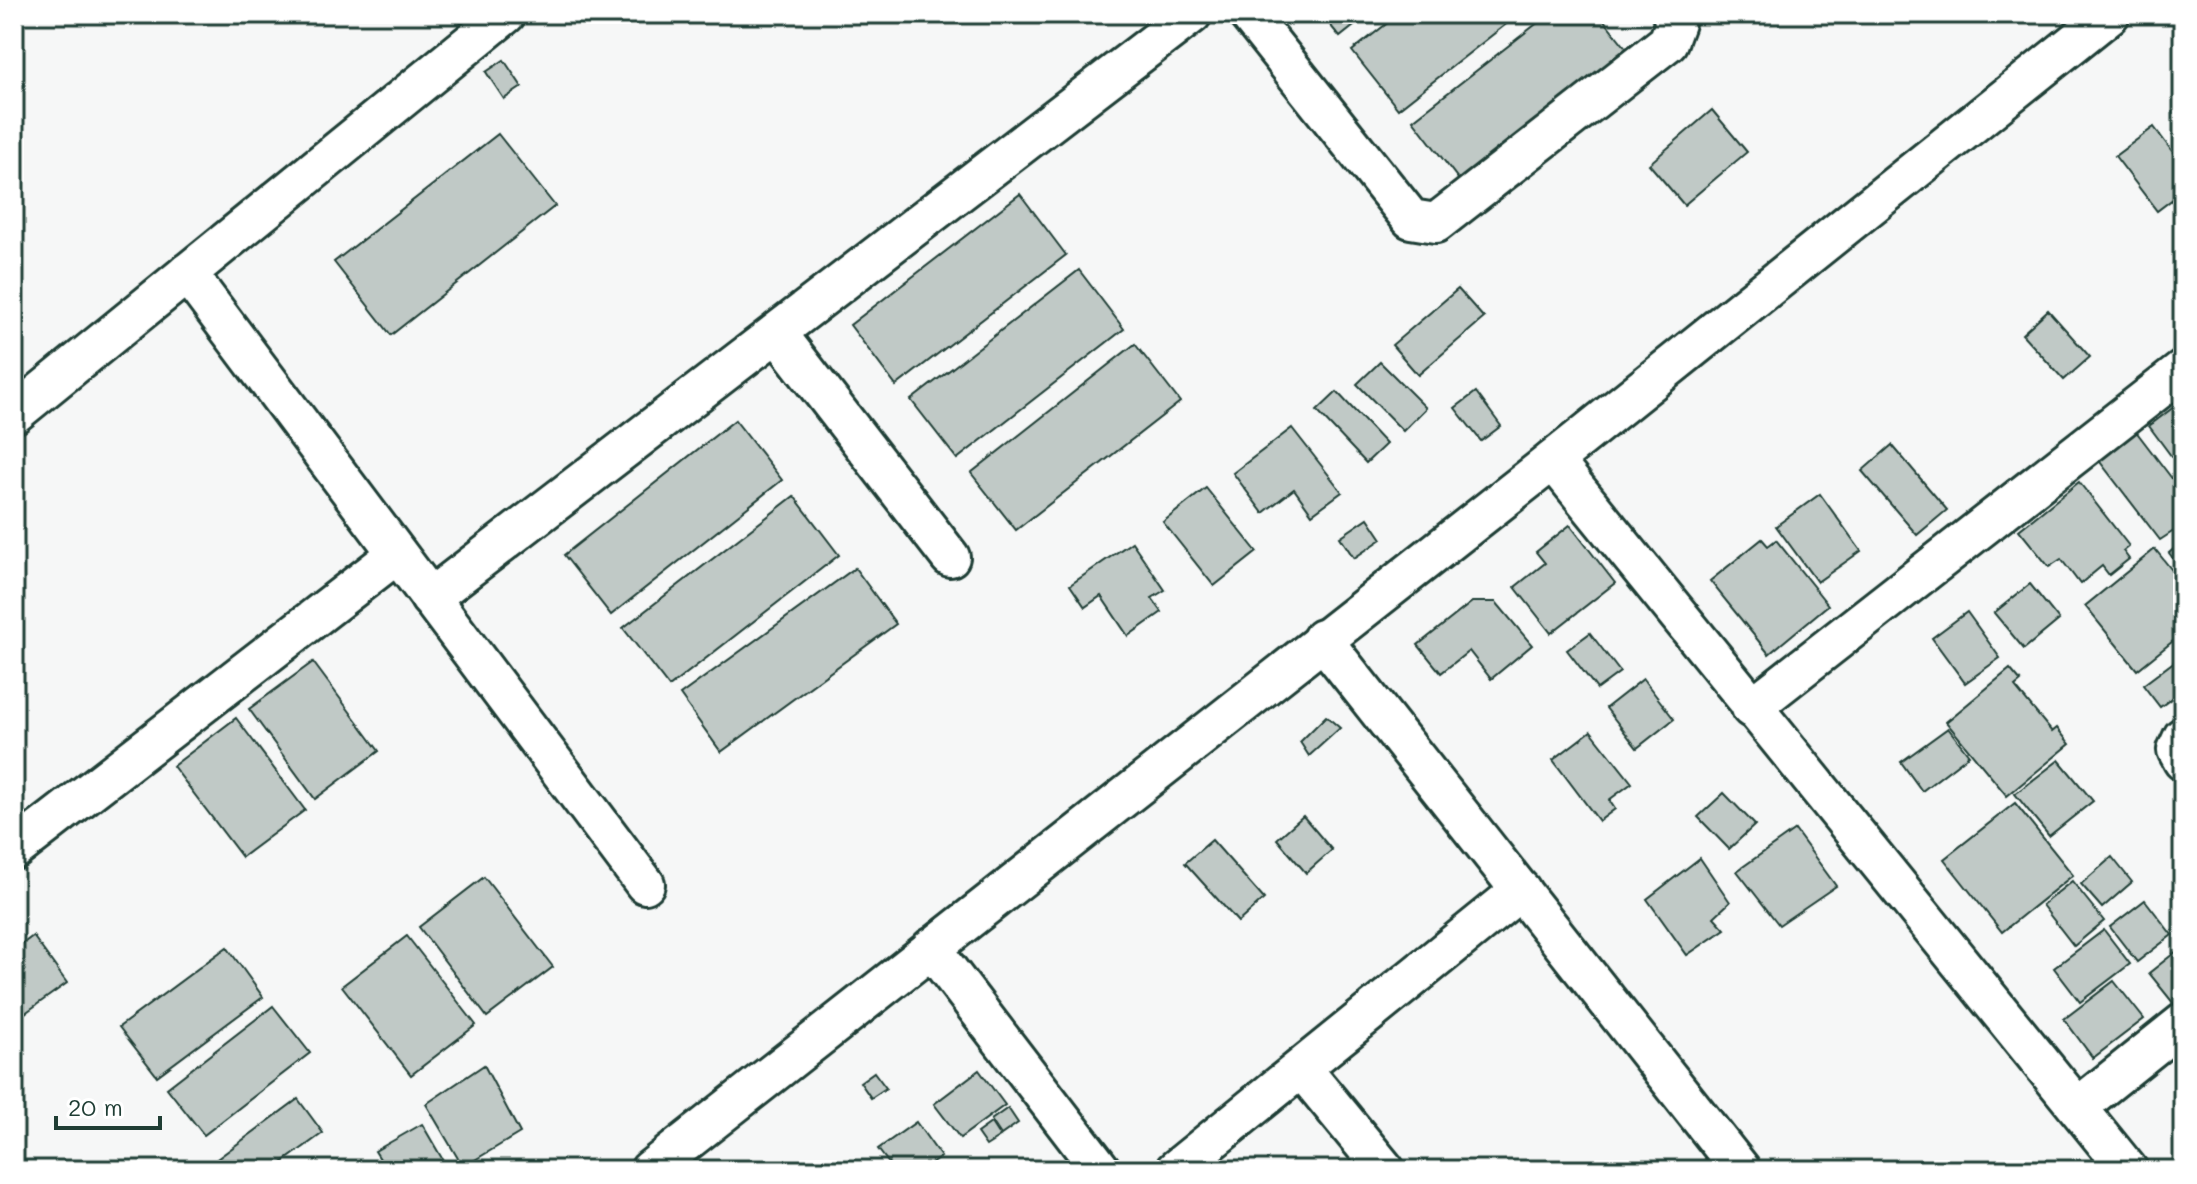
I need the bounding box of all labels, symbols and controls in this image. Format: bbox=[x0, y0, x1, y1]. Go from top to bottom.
scale bar bbox=[56, 1080, 160, 1130]
text: 20 m bbox=[68, 1091, 123, 1122]

